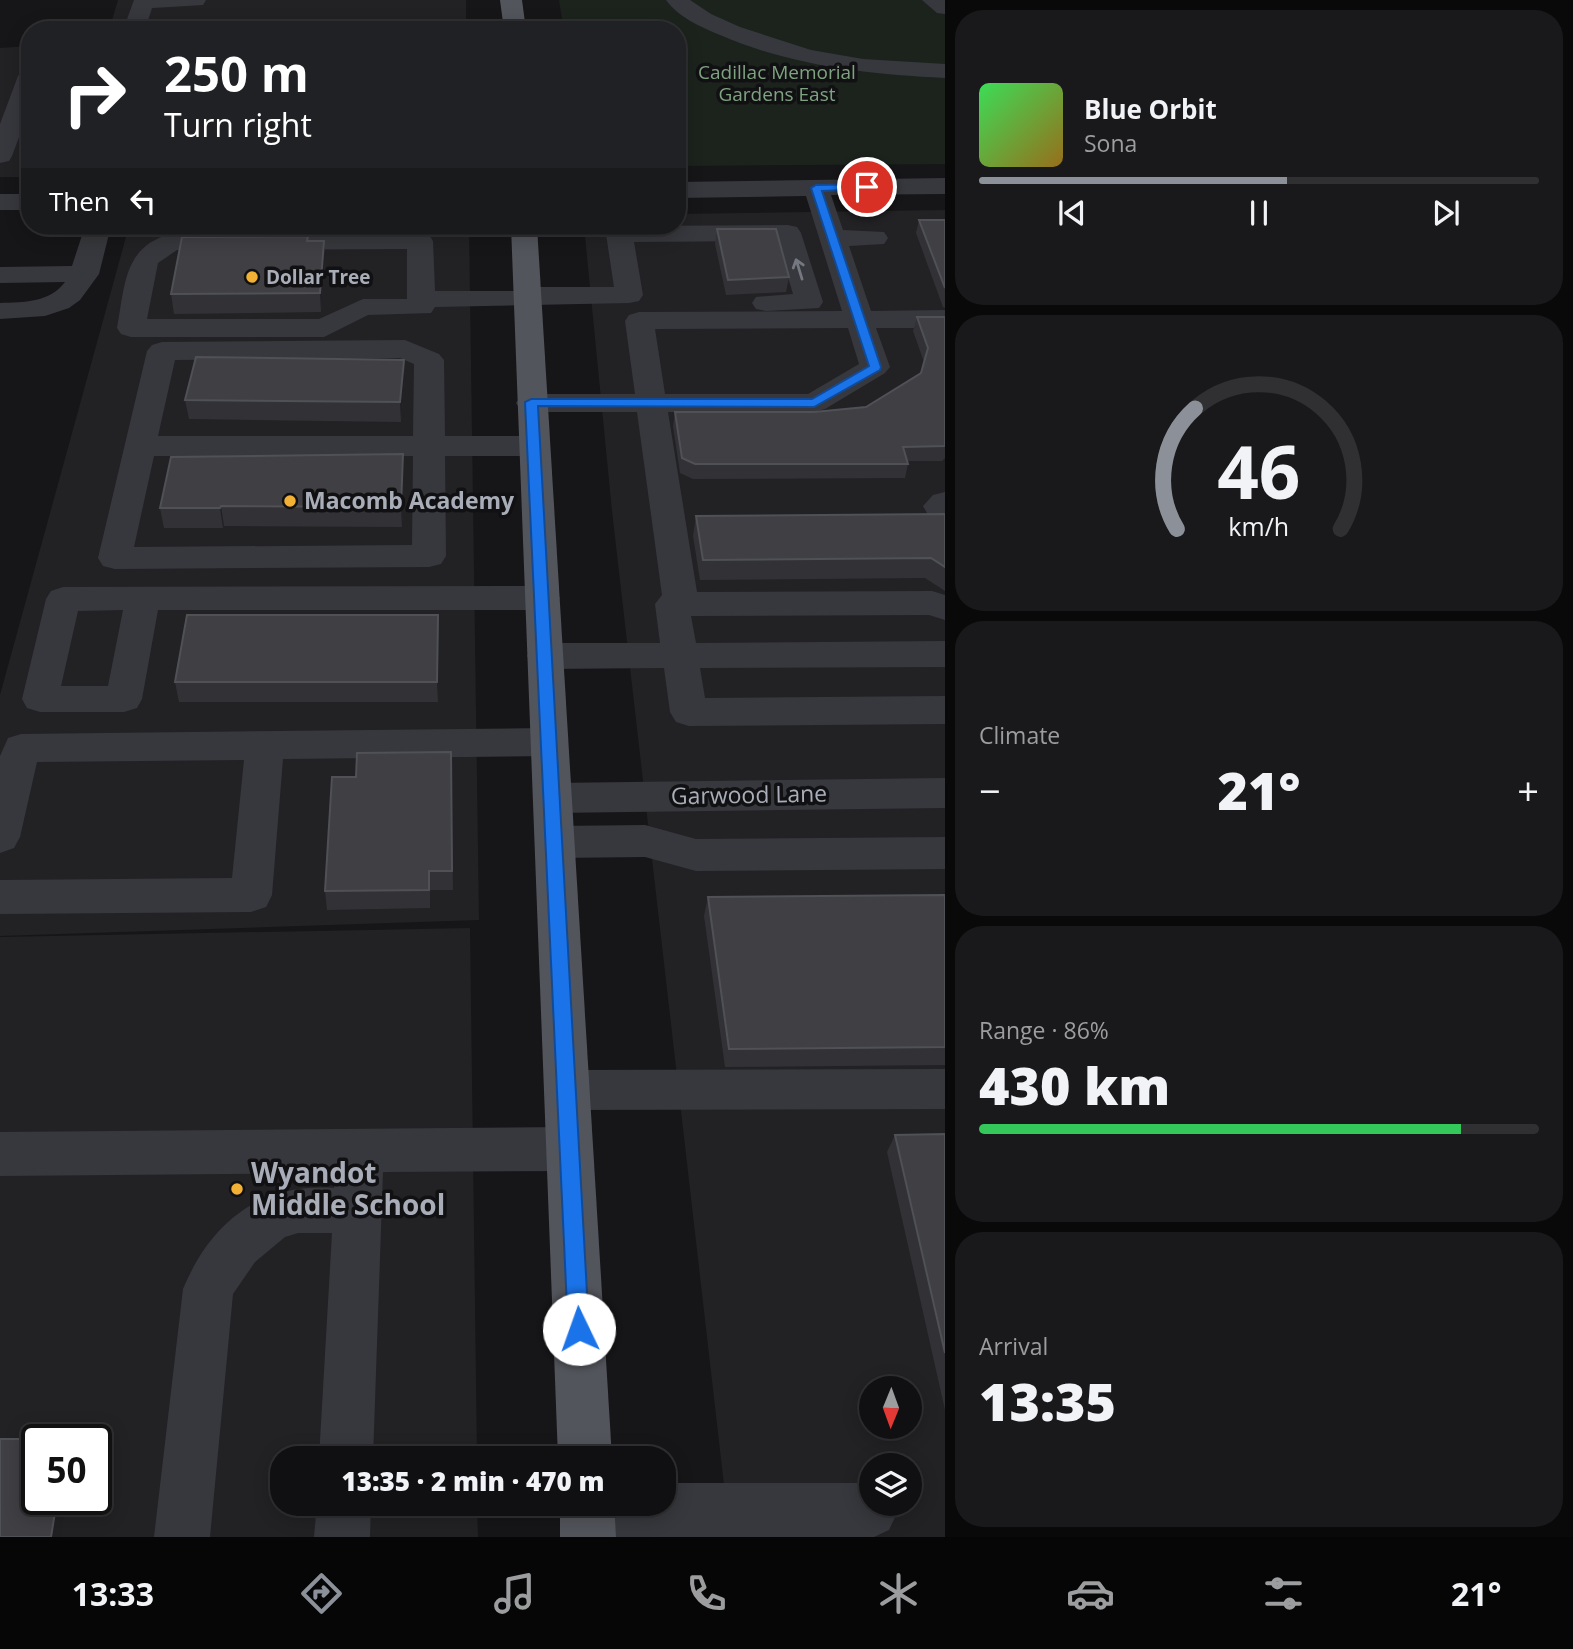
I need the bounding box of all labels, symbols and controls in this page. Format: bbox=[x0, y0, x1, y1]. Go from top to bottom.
text: 250 m bbox=[164, 40, 309, 106]
icon: right bbox=[49, 49, 140, 140]
park label: Cadillac Memorial Gardens East bbox=[698, 59, 856, 107]
text: Blue Orbit bbox=[1084, 91, 1217, 127]
text: Turn right bbox=[164, 103, 312, 146]
text: Sona bbox=[1084, 127, 1137, 159]
pin bbox=[837, 157, 897, 217]
icon: arrive bbox=[848, 168, 886, 206]
icon: left bbox=[124, 182, 162, 220]
text: Then bbox=[49, 183, 110, 219]
icon: previous bbox=[1053, 194, 1091, 232]
icon: pause bbox=[1240, 194, 1278, 232]
icon: next bbox=[1427, 194, 1465, 232]
one-way arrow bbox=[792, 258, 805, 280]
place label: Dollar Tree bbox=[266, 264, 371, 290]
marker: Dollar Tree bbox=[244, 269, 260, 285]
text: 46 bbox=[1217, 422, 1301, 521]
place label: Macomb Academy bbox=[304, 484, 515, 516]
marker: Macomb Academy bbox=[282, 493, 298, 509]
text: km/h bbox=[1229, 509, 1289, 543]
text: Climate bbox=[979, 719, 1060, 751]
text: 21° bbox=[1218, 754, 1300, 825]
text: − bbox=[979, 764, 1001, 816]
text: + bbox=[1517, 764, 1539, 816]
street label: Garwood Lane bbox=[671, 777, 827, 811]
text: Range · 86% bbox=[979, 1014, 1109, 1046]
text: 430 km bbox=[979, 1049, 1170, 1120]
place label: Wyandot Middle School bbox=[251, 1153, 445, 1223]
marker: Wyandot Middle School bbox=[229, 1181, 245, 1197]
position arrow bbox=[542, 1292, 616, 1366]
text: Arrival bbox=[979, 1330, 1048, 1362]
text: 13:35 bbox=[979, 1365, 1116, 1436]
north arrow bbox=[859, 1376, 922, 1438]
map controls bbox=[859, 1376, 922, 1516]
speed limit sign: 50 bbox=[21, 1424, 112, 1515]
button: layers bbox=[859, 1453, 922, 1516]
text: 13:35 · 2 min · 470 m bbox=[342, 1463, 604, 1499]
icon: directions bbox=[297, 1569, 346, 1618]
icon: music bbox=[490, 1569, 539, 1618]
icon: phone bbox=[682, 1569, 731, 1618]
icon: climate bbox=[874, 1569, 923, 1618]
icon: car bbox=[1066, 1569, 1115, 1618]
icon: filters bbox=[1259, 1569, 1308, 1618]
text: 13:33 bbox=[72, 1572, 154, 1615]
text: 21° bbox=[1451, 1572, 1501, 1615]

